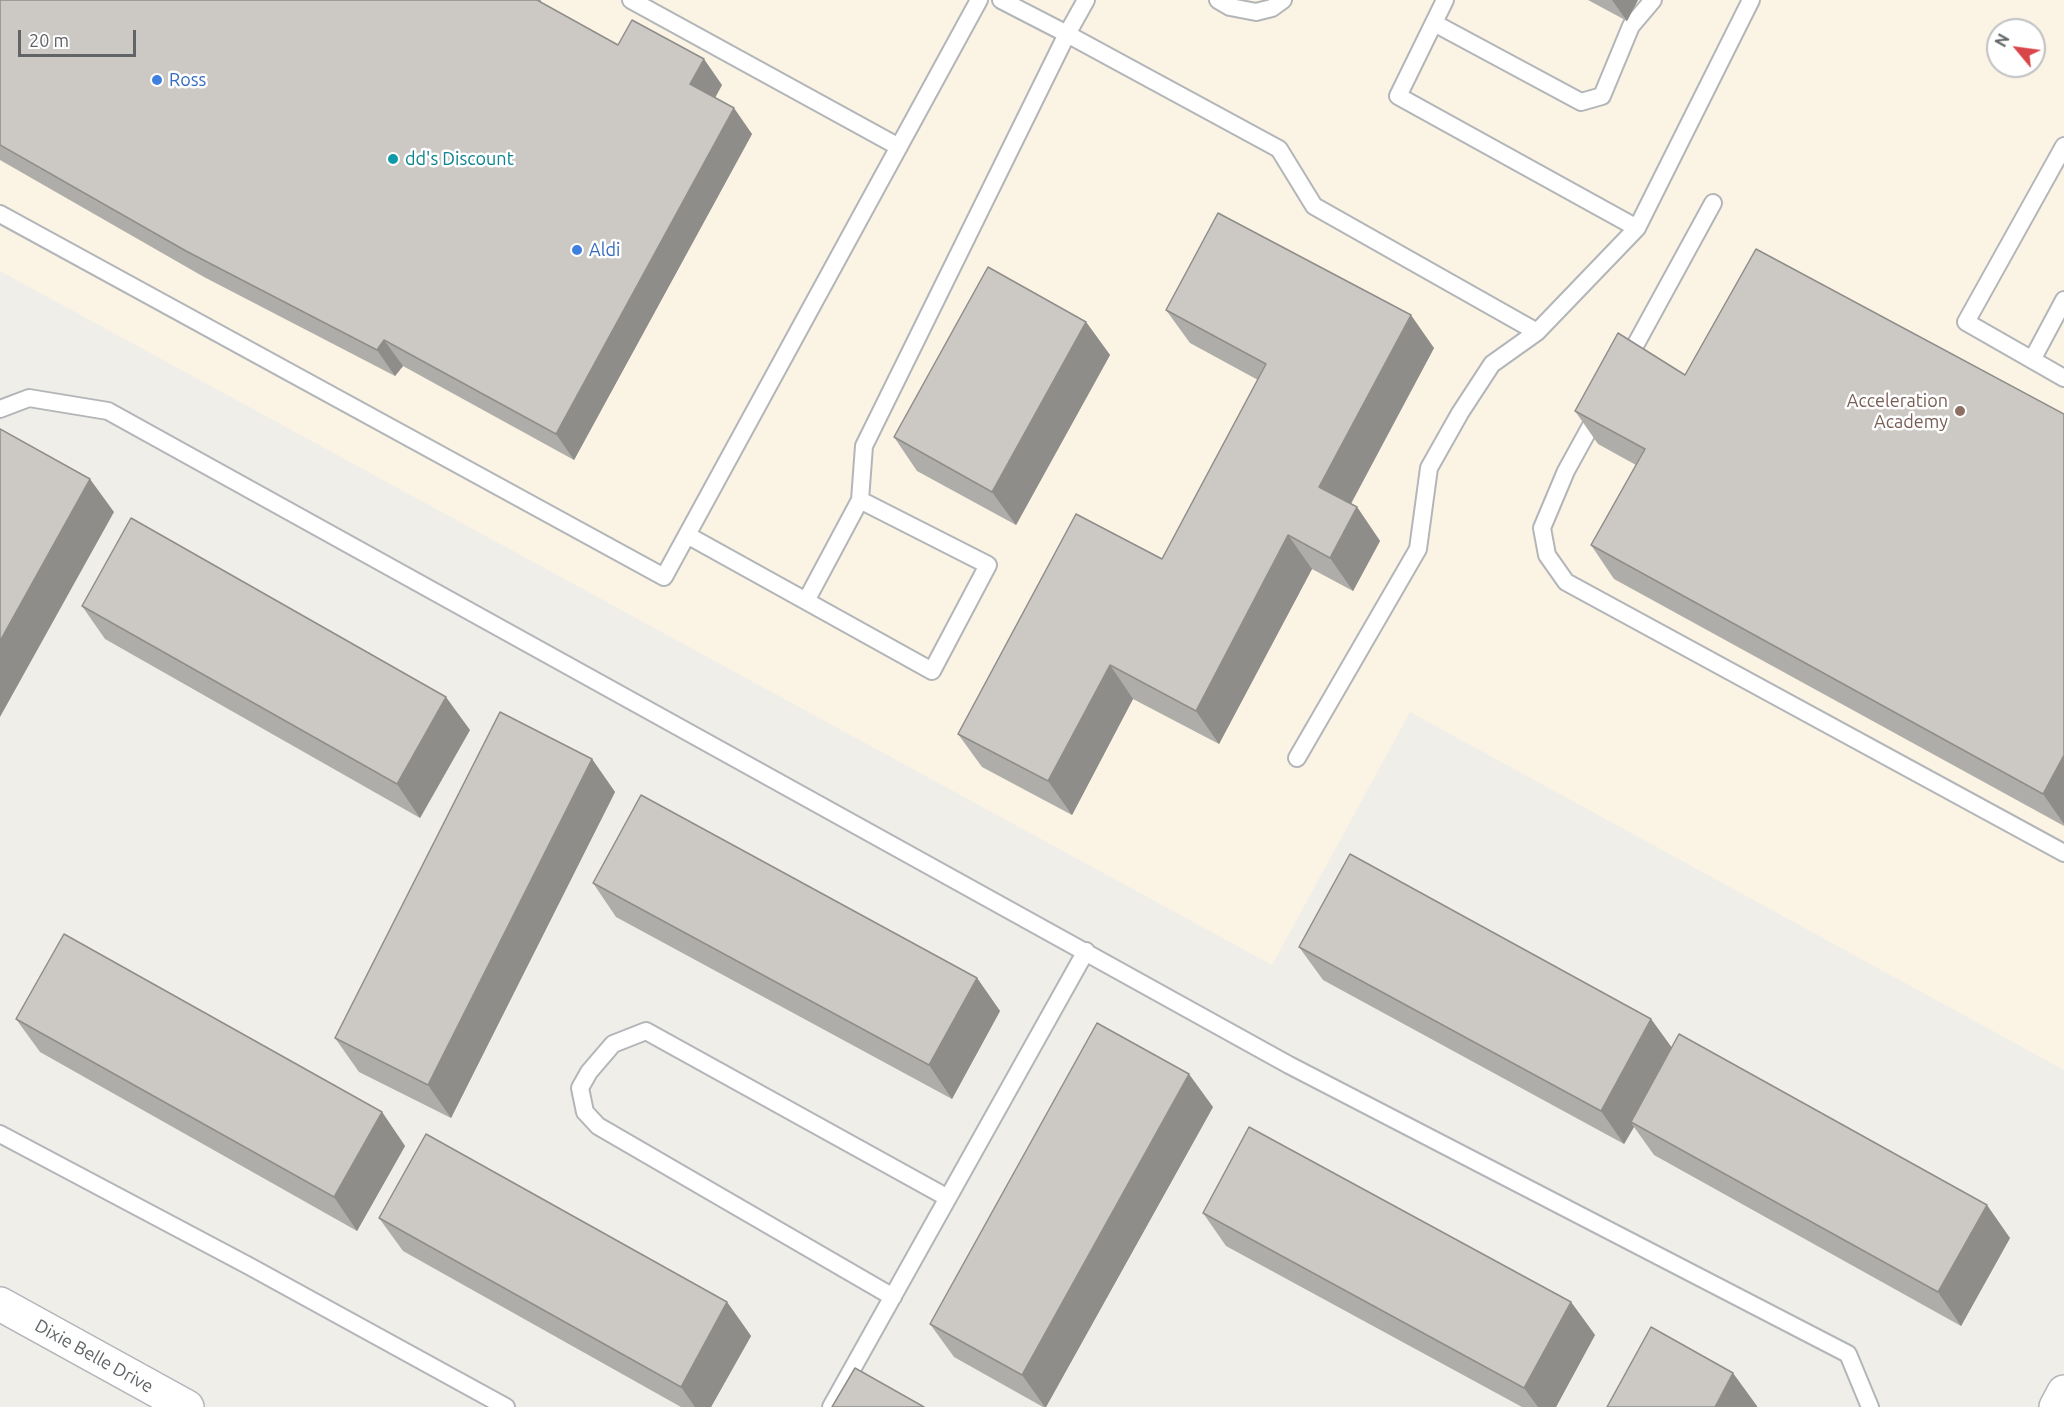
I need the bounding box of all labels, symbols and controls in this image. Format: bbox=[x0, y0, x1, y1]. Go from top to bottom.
scale bar bbox=[21, 18, 140, 56]
north arrow bbox=[1986, 18, 2046, 78]
text: 20 m bbox=[29, 30, 69, 50]
text: N bbox=[1991, 31, 2013, 50]
place label: Ross bbox=[169, 69, 206, 91]
marker: Ross bbox=[150, 73, 164, 87]
place label: dd's Discount bbox=[405, 148, 514, 170]
marker: dd's Discount bbox=[386, 152, 400, 166]
place label: Aldi bbox=[589, 239, 620, 261]
marker: Aldi bbox=[570, 243, 584, 257]
place label: Acceleration Academy bbox=[1847, 390, 1948, 432]
marker: Acceleration Academy bbox=[1953, 404, 1967, 418]
street label: Dixie Belle Drive bbox=[31, 1315, 157, 1397]

